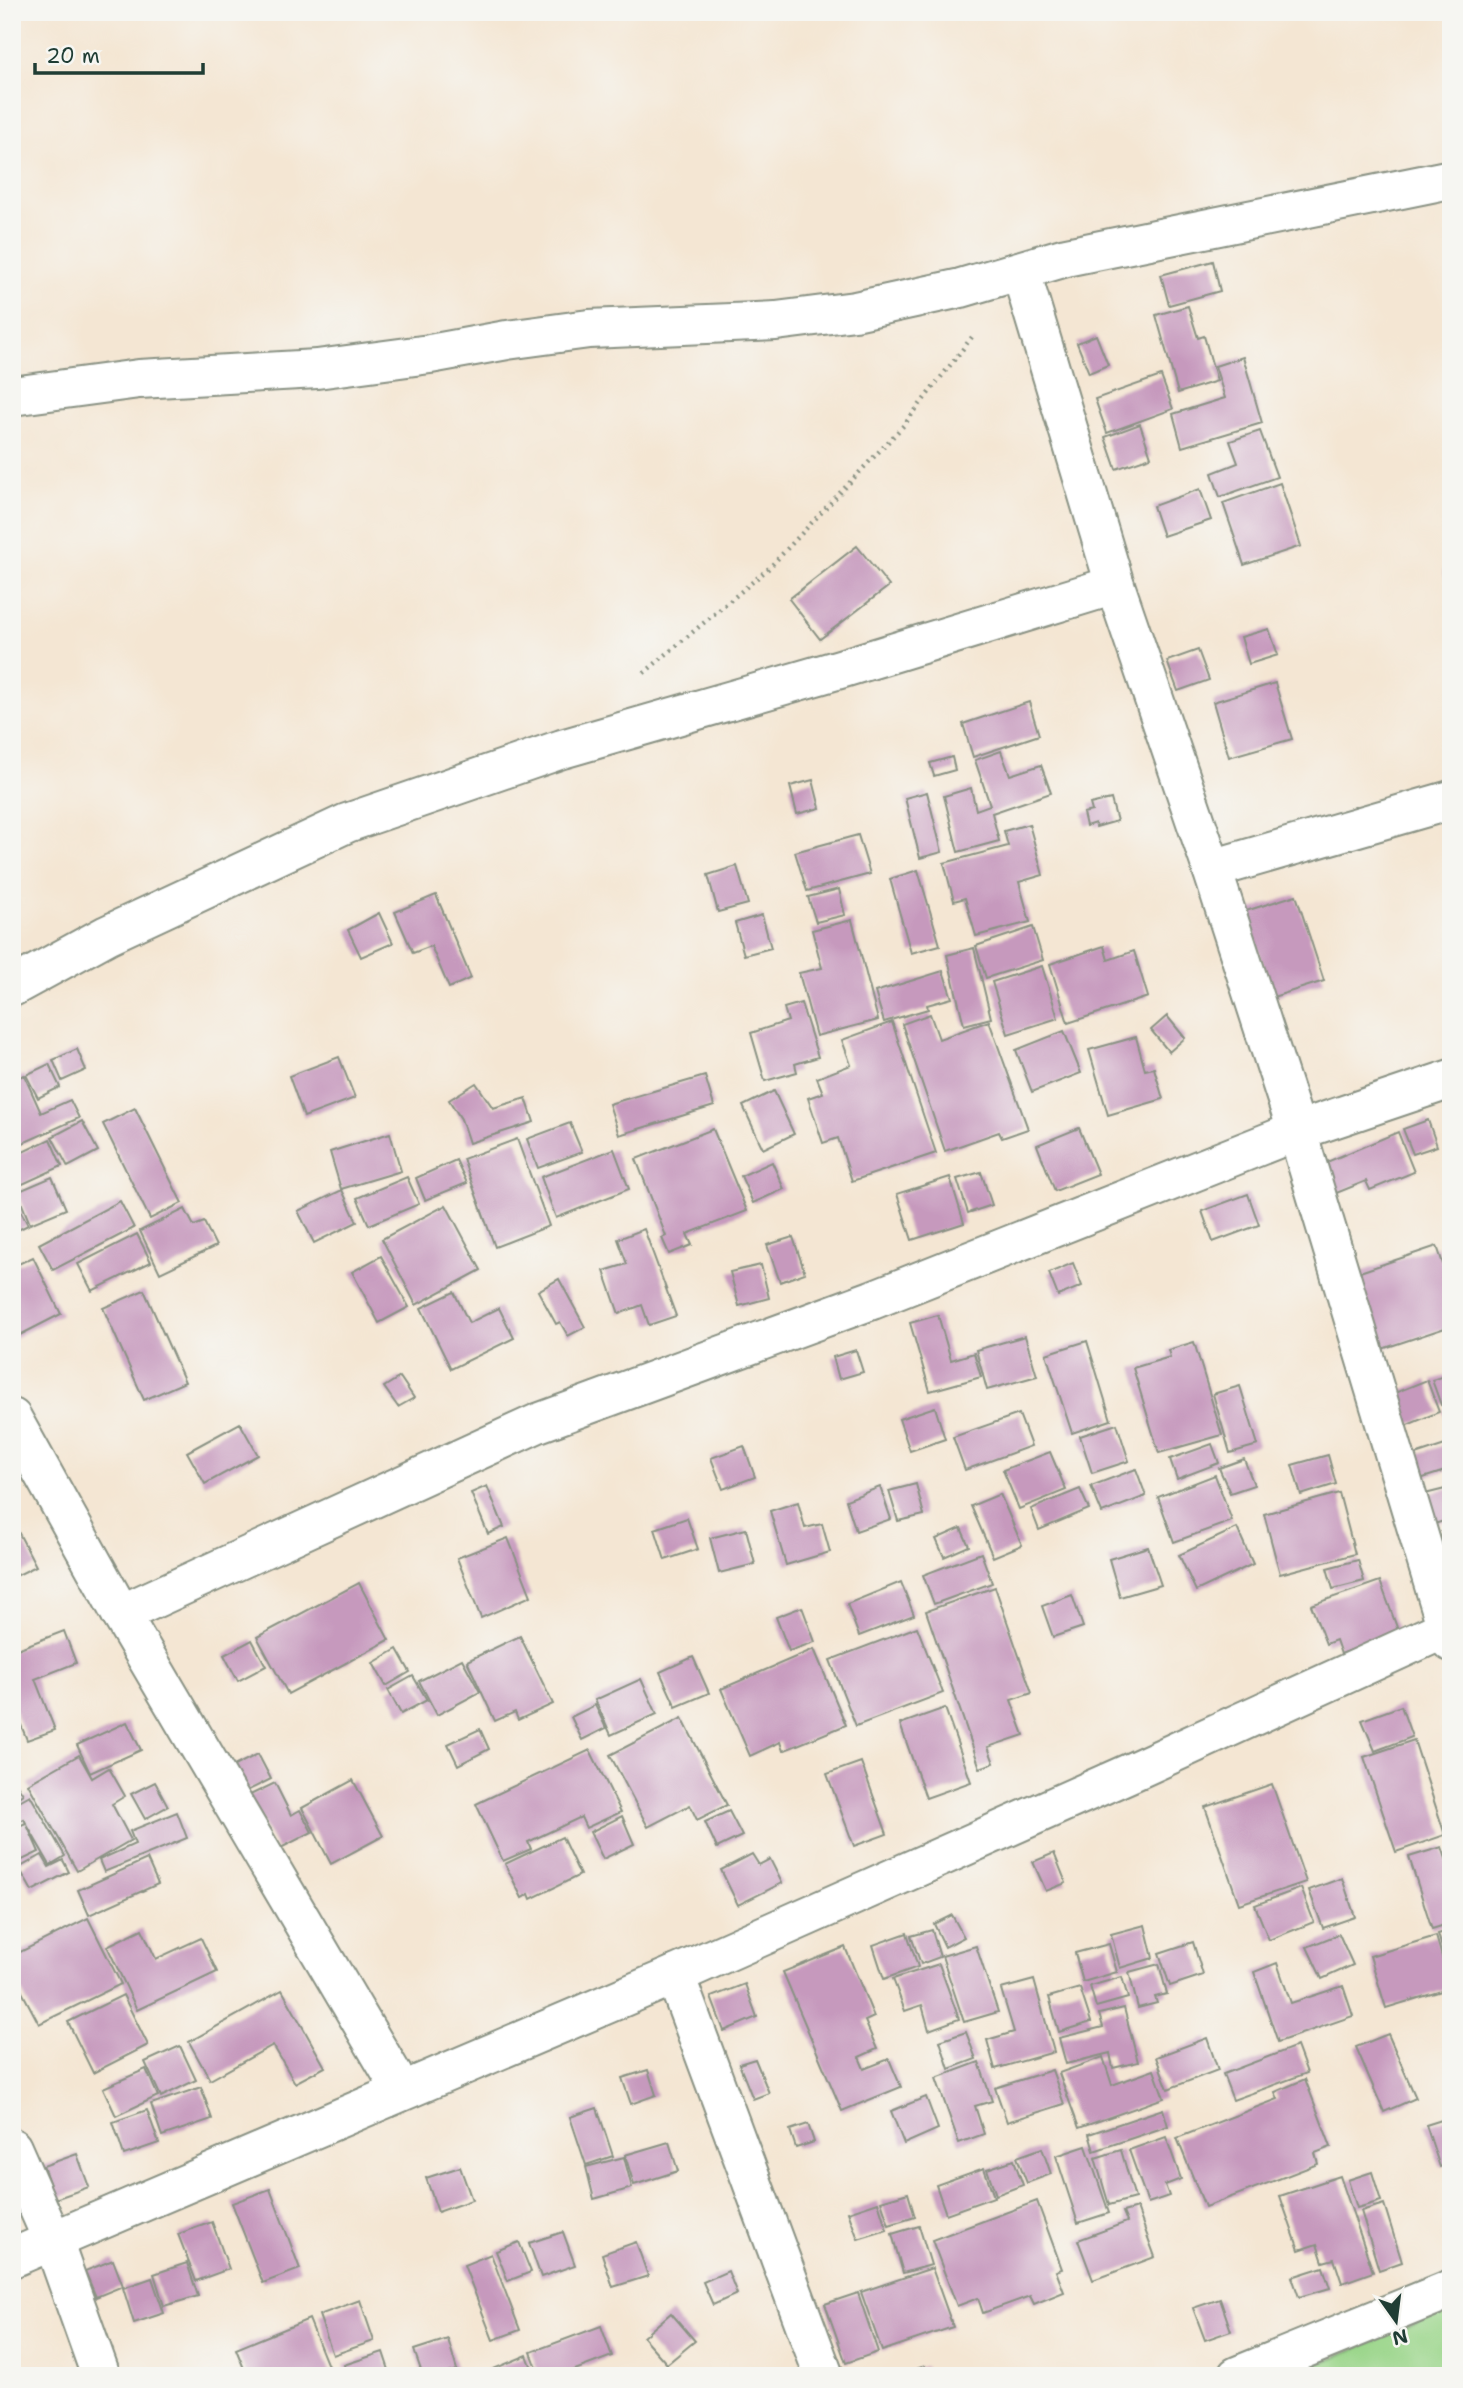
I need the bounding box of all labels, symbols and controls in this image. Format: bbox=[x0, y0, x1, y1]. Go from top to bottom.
scale bar bbox=[35, 32, 203, 76]
text: 20 m bbox=[46, 42, 100, 70]
north arrow bbox=[1362, 2286, 1432, 2356]
text: N bbox=[1390, 2323, 1410, 2351]

